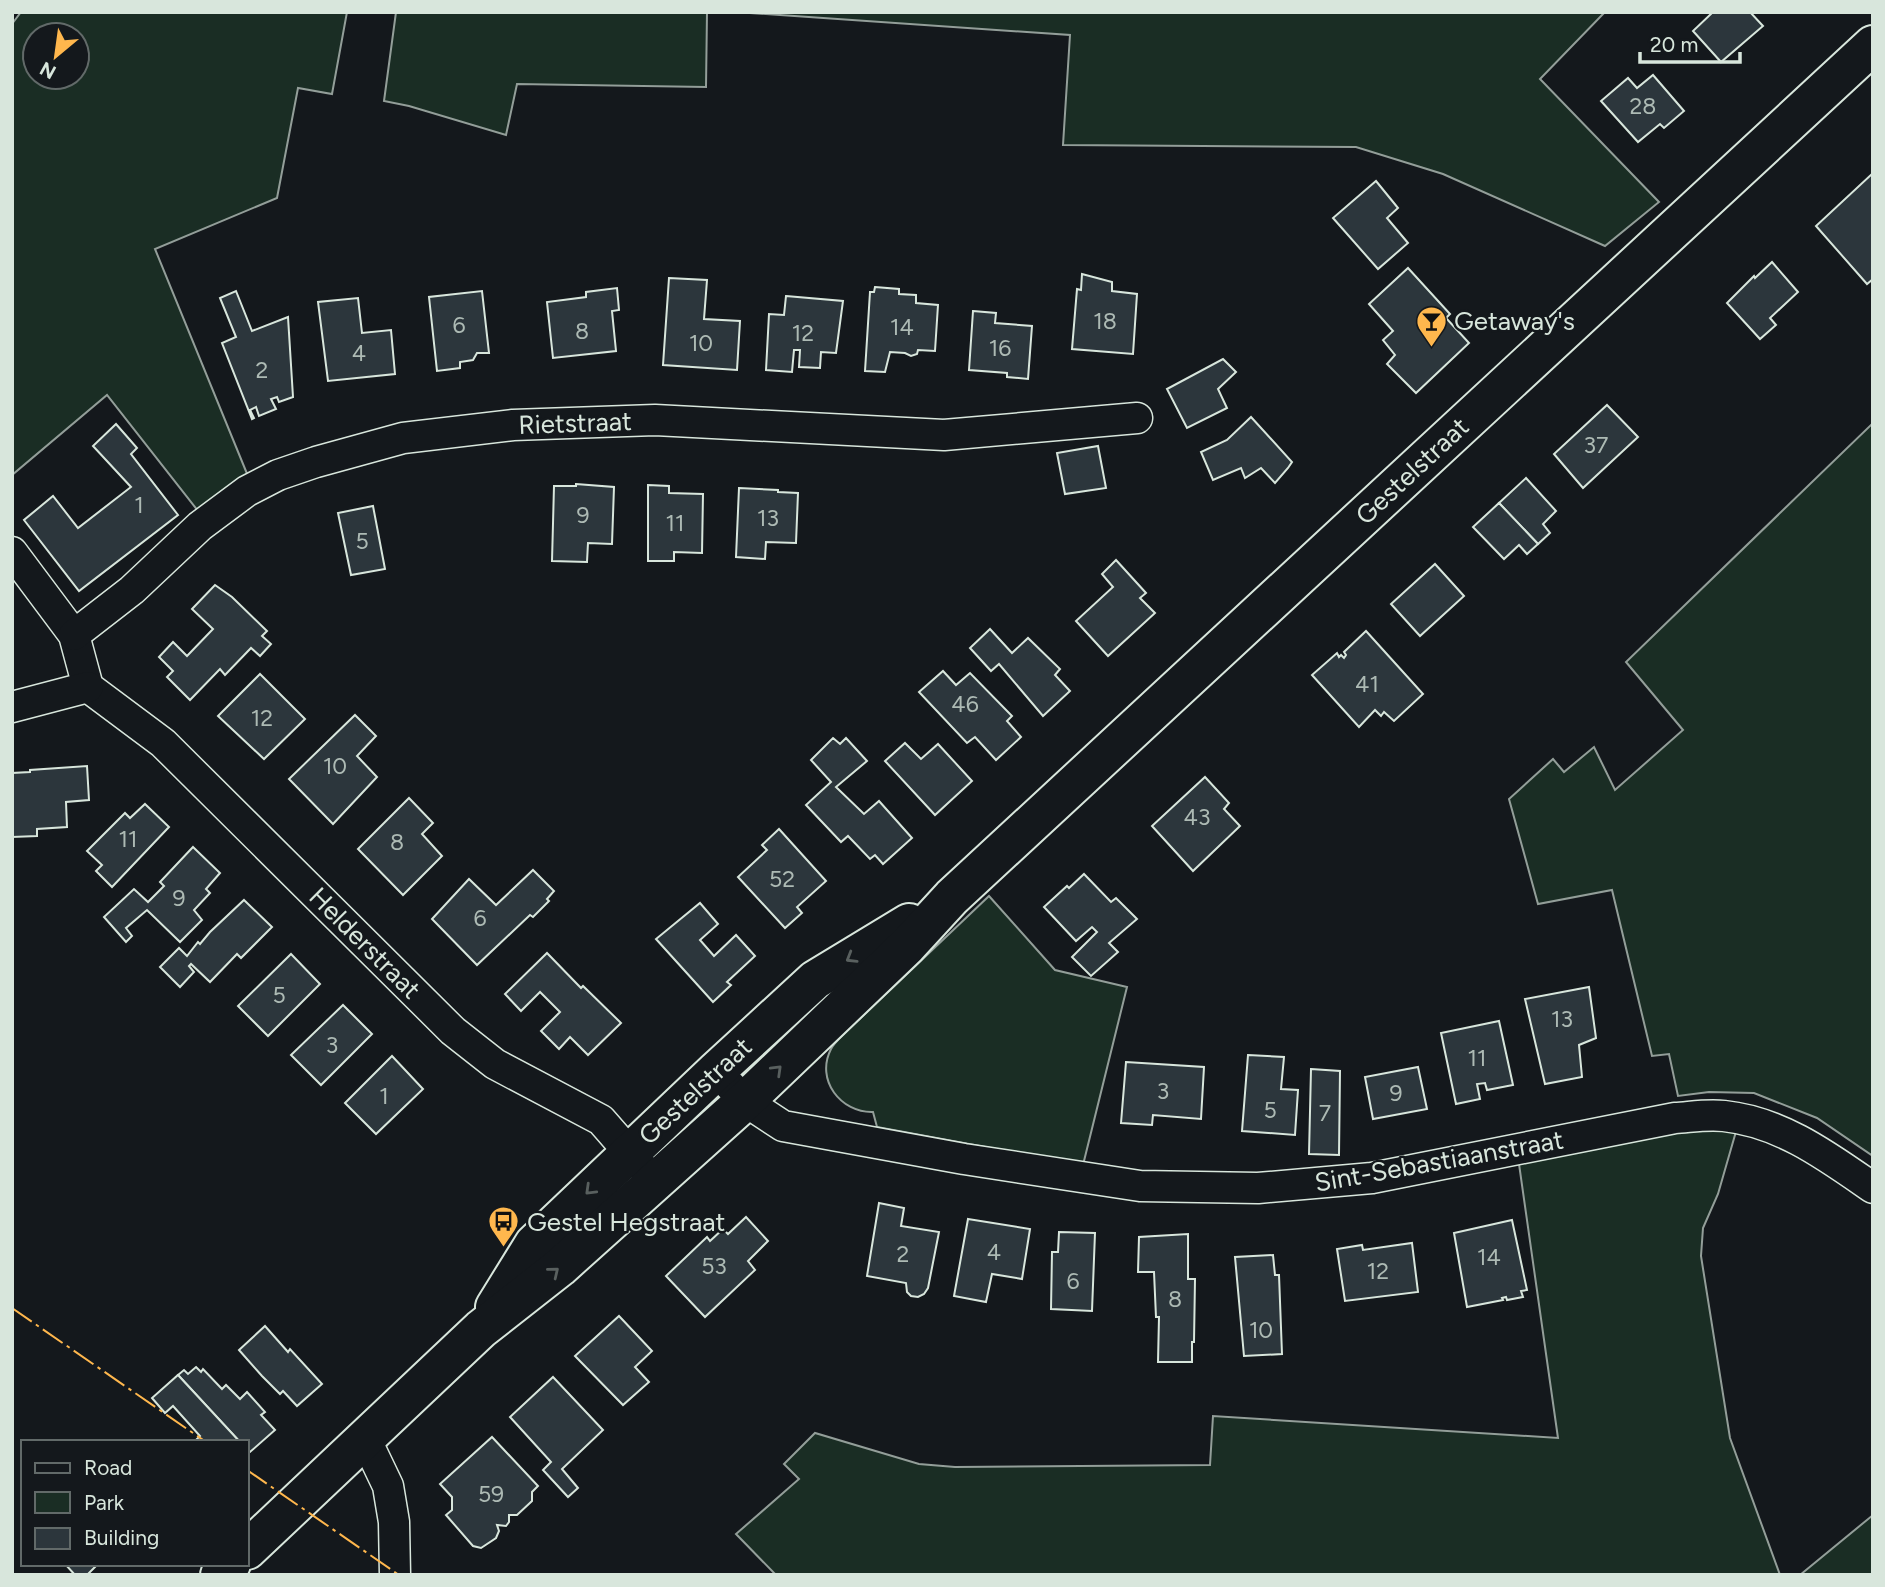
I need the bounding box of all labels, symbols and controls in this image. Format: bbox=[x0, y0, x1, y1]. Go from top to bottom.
north arrow bbox=[21, 21, 91, 91]
scale bar bbox=[1640, 21, 1740, 65]
text: 20 m bbox=[1650, 32, 1698, 57]
text: N bbox=[36, 57, 60, 84]
house number: 28 bbox=[1630, 92, 1656, 120]
bar icon: Getaway's bbox=[1414, 304, 1448, 348]
place label: Getaway's bbox=[1454, 305, 1575, 337]
house number: 18 bbox=[1093, 307, 1117, 335]
house number: 6 bbox=[452, 311, 466, 339]
house number: 14 bbox=[890, 313, 914, 341]
house number: 8 bbox=[575, 317, 589, 345]
house number: 12 bbox=[792, 319, 814, 347]
house number: 10 bbox=[689, 329, 713, 357]
house number: 16 bbox=[989, 334, 1011, 362]
house number: 4 bbox=[352, 339, 366, 367]
house number: 2 bbox=[256, 356, 268, 384]
street label: Rietstraat bbox=[518, 405, 632, 441]
street label: Gestelstraat bbox=[1349, 410, 1475, 531]
house number: 37 bbox=[1584, 431, 1608, 459]
house number: 1 bbox=[134, 491, 144, 519]
house number: 9 bbox=[576, 501, 590, 529]
house number: 13 bbox=[757, 504, 779, 532]
house number: 11 bbox=[666, 509, 685, 537]
house number: 5 bbox=[355, 527, 369, 555]
house number: 41 bbox=[1355, 670, 1379, 698]
house number: 46 bbox=[951, 690, 979, 718]
house number: 12 bbox=[251, 704, 273, 732]
house number: 10 bbox=[323, 752, 347, 780]
house number: 43 bbox=[1184, 803, 1210, 831]
house number: 11 bbox=[119, 825, 138, 853]
house number: 8 bbox=[390, 828, 404, 856]
house number: 52 bbox=[769, 865, 795, 893]
street label: Helderstraat bbox=[303, 881, 428, 1006]
house number: 9 bbox=[172, 884, 186, 912]
house number: 6 bbox=[473, 904, 487, 932]
one-way arrow bbox=[846, 950, 859, 963]
house number: 5 bbox=[272, 981, 286, 1009]
house number: 13 bbox=[1551, 1005, 1573, 1033]
street label: Gestelstraat bbox=[632, 1030, 758, 1151]
house number: 3 bbox=[326, 1031, 338, 1059]
house number: 11 bbox=[1468, 1044, 1487, 1072]
one-way arrow bbox=[769, 1066, 782, 1079]
house number: 3 bbox=[1157, 1077, 1169, 1105]
house number: 9 bbox=[1389, 1079, 1403, 1107]
house number: 1 bbox=[379, 1082, 389, 1110]
house number: 5 bbox=[1263, 1096, 1277, 1124]
house number: 7 bbox=[1319, 1099, 1331, 1127]
street label: Sint-Sebastiaanstraat bbox=[1312, 1123, 1566, 1199]
one-way arrow bbox=[585, 1181, 598, 1194]
bus stop icon: Gestel Hegstraat bbox=[487, 1205, 521, 1249]
place label: Gestel Hegstraat bbox=[527, 1206, 725, 1238]
house number: 4 bbox=[987, 1238, 1001, 1266]
house number: 2 bbox=[897, 1240, 909, 1268]
house number: 14 bbox=[1477, 1243, 1501, 1271]
house number: 53 bbox=[701, 1252, 727, 1280]
house number: 12 bbox=[1367, 1257, 1389, 1285]
house number: 6 bbox=[1066, 1267, 1080, 1295]
one-way arrow bbox=[545, 1268, 558, 1280]
house number: 8 bbox=[1168, 1285, 1182, 1313]
house number: 10 bbox=[1249, 1316, 1273, 1344]
legend bbox=[21, 1440, 248, 1566]
text: Road bbox=[84, 1455, 132, 1480]
house number: 59 bbox=[478, 1480, 504, 1508]
text: Park bbox=[84, 1490, 125, 1515]
text: Building bbox=[84, 1525, 159, 1550]

